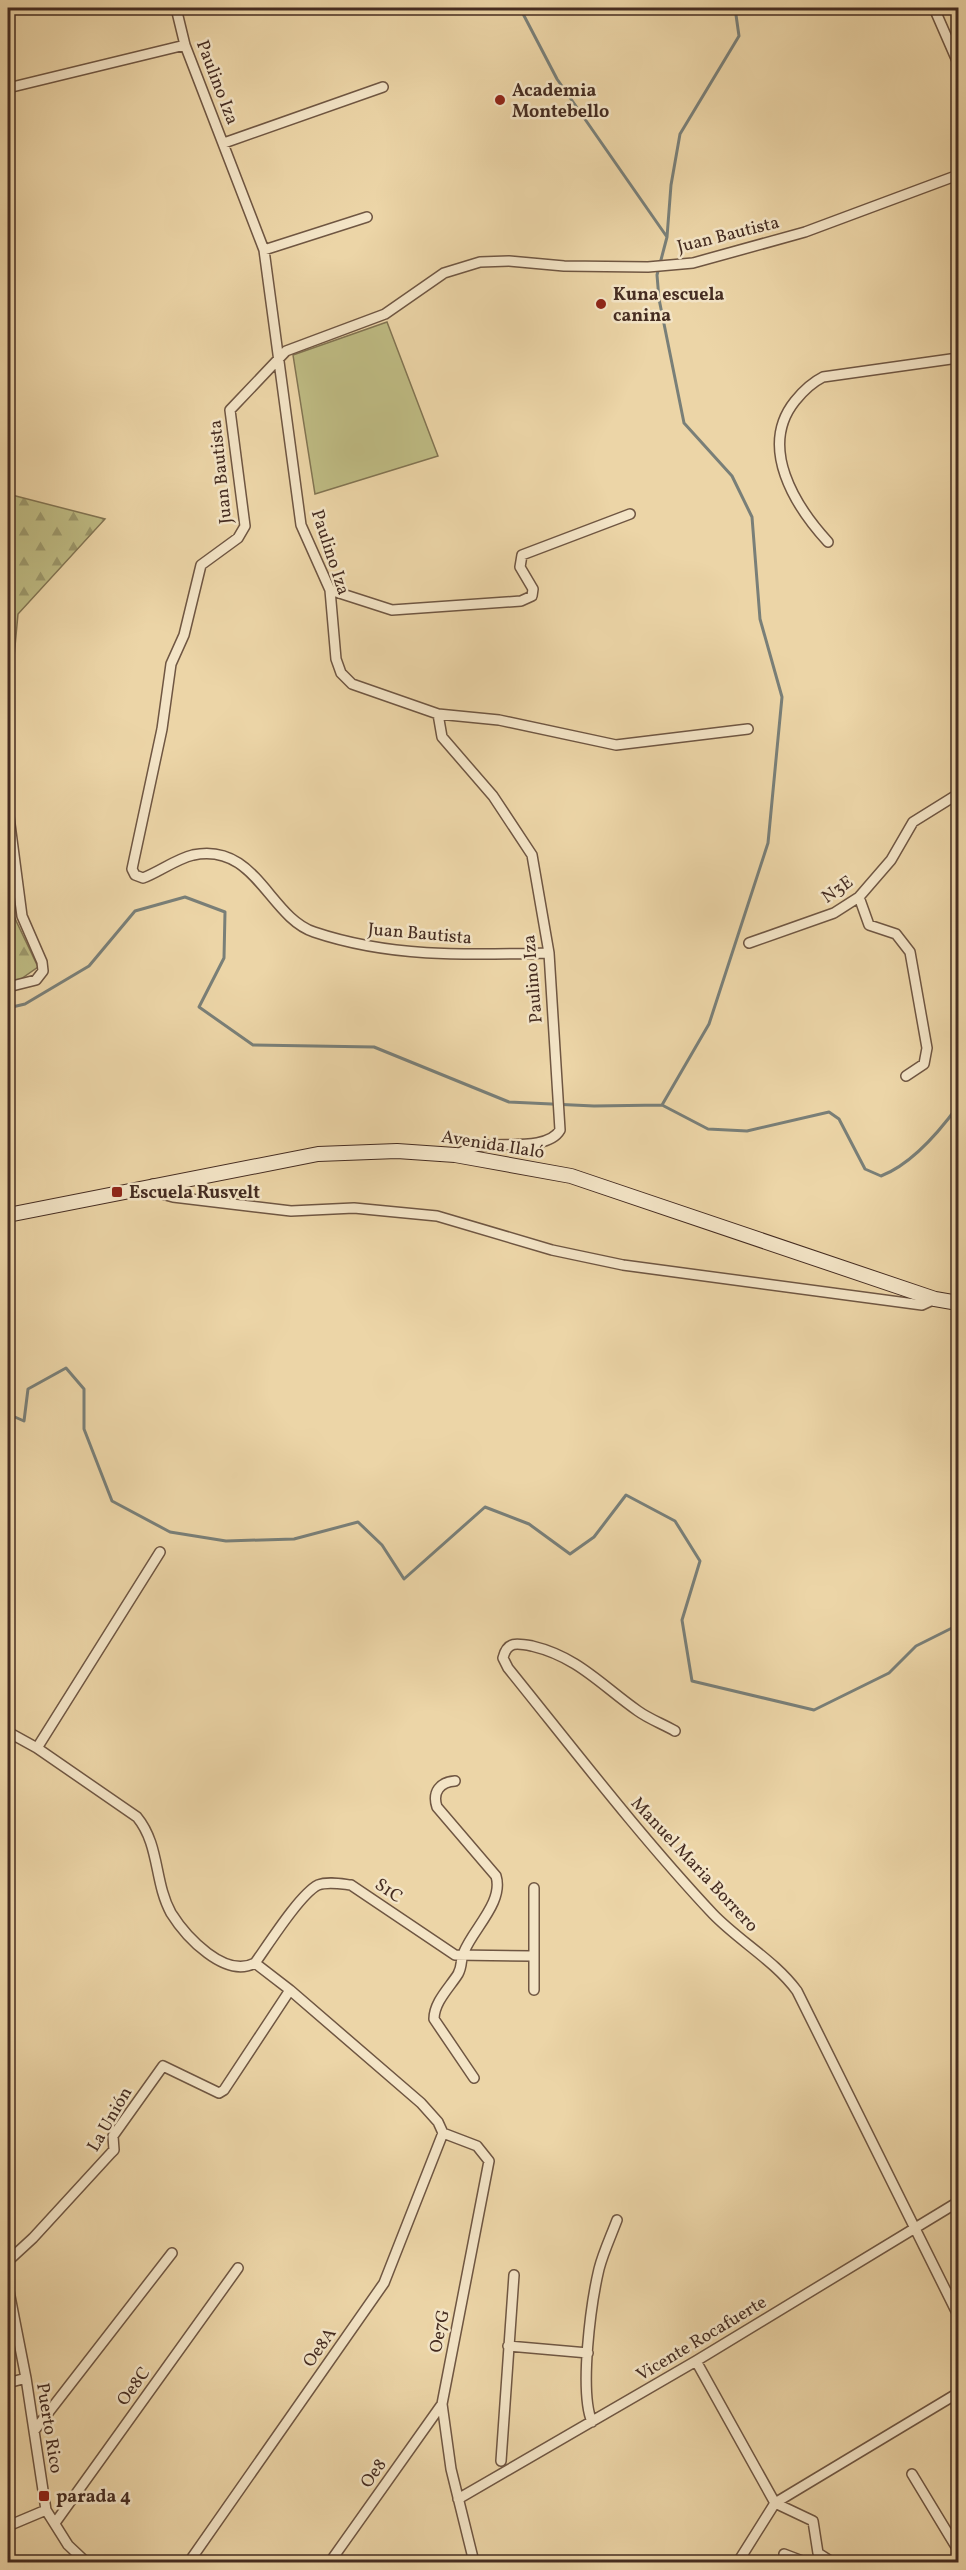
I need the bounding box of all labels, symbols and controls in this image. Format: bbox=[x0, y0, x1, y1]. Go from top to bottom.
street label: Paulino Iza bbox=[189, 37, 244, 128]
place label: Academia Montebello bbox=[512, 79, 609, 125]
marker: Academia Montebello bbox=[493, 93, 507, 107]
street label: Juan Bautista bbox=[675, 211, 782, 260]
place label: Kuna escuela canina bbox=[613, 283, 725, 329]
marker: Kuna escuela canina bbox=[594, 297, 608, 311]
street label: Juan Bautista bbox=[204, 419, 239, 525]
street label: Paulino Iza bbox=[304, 506, 355, 599]
street label: N3E bbox=[817, 870, 859, 910]
street label: Juan Bautista bbox=[367, 917, 473, 952]
street label: Paulino Iza bbox=[517, 934, 550, 1024]
street label: Avenida Ilaló bbox=[439, 1125, 546, 1166]
place label: Escuela Rusvelt bbox=[129, 1181, 260, 1206]
marker: Escuela Rusvelt bbox=[110, 1185, 124, 1199]
street label: Manuel Maria Borrero bbox=[624, 1792, 763, 1938]
street label: S1C bbox=[369, 1873, 407, 1910]
street label: La Unión bbox=[82, 2082, 139, 2157]
street label: Vicente Rocafuerte bbox=[632, 2290, 772, 2388]
street label: Oe7G bbox=[424, 2308, 457, 2355]
street label: Oe8A bbox=[298, 2323, 343, 2373]
street label: Oe8C bbox=[112, 2362, 157, 2411]
street label: Puerto Rico bbox=[29, 2381, 68, 2475]
street label: Oe8 bbox=[355, 2454, 393, 2494]
place label: parada 4 bbox=[56, 2485, 131, 2510]
marker: parada 4 bbox=[37, 2489, 51, 2503]

